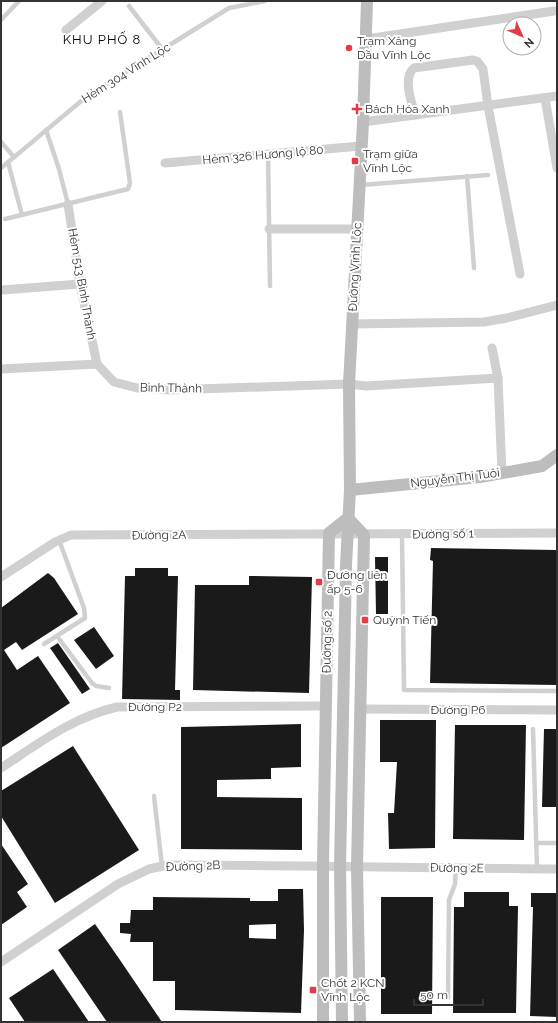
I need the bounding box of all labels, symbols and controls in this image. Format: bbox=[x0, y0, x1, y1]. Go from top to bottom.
north arrow bbox=[502, 16, 542, 56]
district label: KHU PHỐ 8 bbox=[63, 31, 141, 47]
place label: Trạm Xăng Dầu Vĩnh Lộc bbox=[357, 34, 431, 62]
text: N bbox=[521, 35, 536, 50]
street label: Hẻm 304 Vĩnh Lộc bbox=[79, 40, 173, 106]
marker: Trạm Xăng Dầu Vĩnh Lộc bbox=[344, 43, 354, 53]
place label: Bách Hóa Xanh bbox=[365, 102, 450, 116]
marker: Bách Hóa Xanh bbox=[352, 104, 362, 114]
street label: Hẻm 326 Hương lộ 80 bbox=[202, 143, 324, 167]
place label: Trạm giữa Vĩnh Lộc bbox=[363, 147, 418, 175]
marker: Trạm giữa Vĩnh Lộc bbox=[350, 156, 360, 166]
street label: Đường Vĩnh Lộc bbox=[346, 222, 364, 312]
street label: Hẻm 513 Bình Thành bbox=[65, 227, 99, 341]
street label: Bình Thành bbox=[140, 380, 202, 396]
street label: Nguyễn Thị Tuôi bbox=[410, 466, 500, 490]
street label: Đường số 1 bbox=[412, 526, 474, 542]
street label: Đường 2A bbox=[131, 528, 187, 542]
place label: Đường liên ấp 5-6 bbox=[327, 568, 387, 596]
marker: Đường liên ấp 5-6 bbox=[314, 577, 324, 587]
street label: Đường số 2 bbox=[319, 611, 335, 673]
place label: Quỳnh Tiến bbox=[373, 613, 436, 627]
marker: Quỳnh Tiến bbox=[360, 615, 370, 625]
street label: Đường P2 bbox=[128, 700, 182, 714]
street label: Đường P6 bbox=[430, 703, 486, 717]
street label: Đường 2B bbox=[165, 858, 221, 874]
street label: Đường 2E bbox=[430, 861, 484, 875]
place label: Chốt 2 KCN Vĩnh Lộc bbox=[321, 976, 385, 1004]
scale bar bbox=[414, 981, 483, 1007]
marker: Chốt 2 KCN Vĩnh Lộc bbox=[308, 985, 318, 995]
text: 50 m bbox=[420, 988, 448, 1002]

